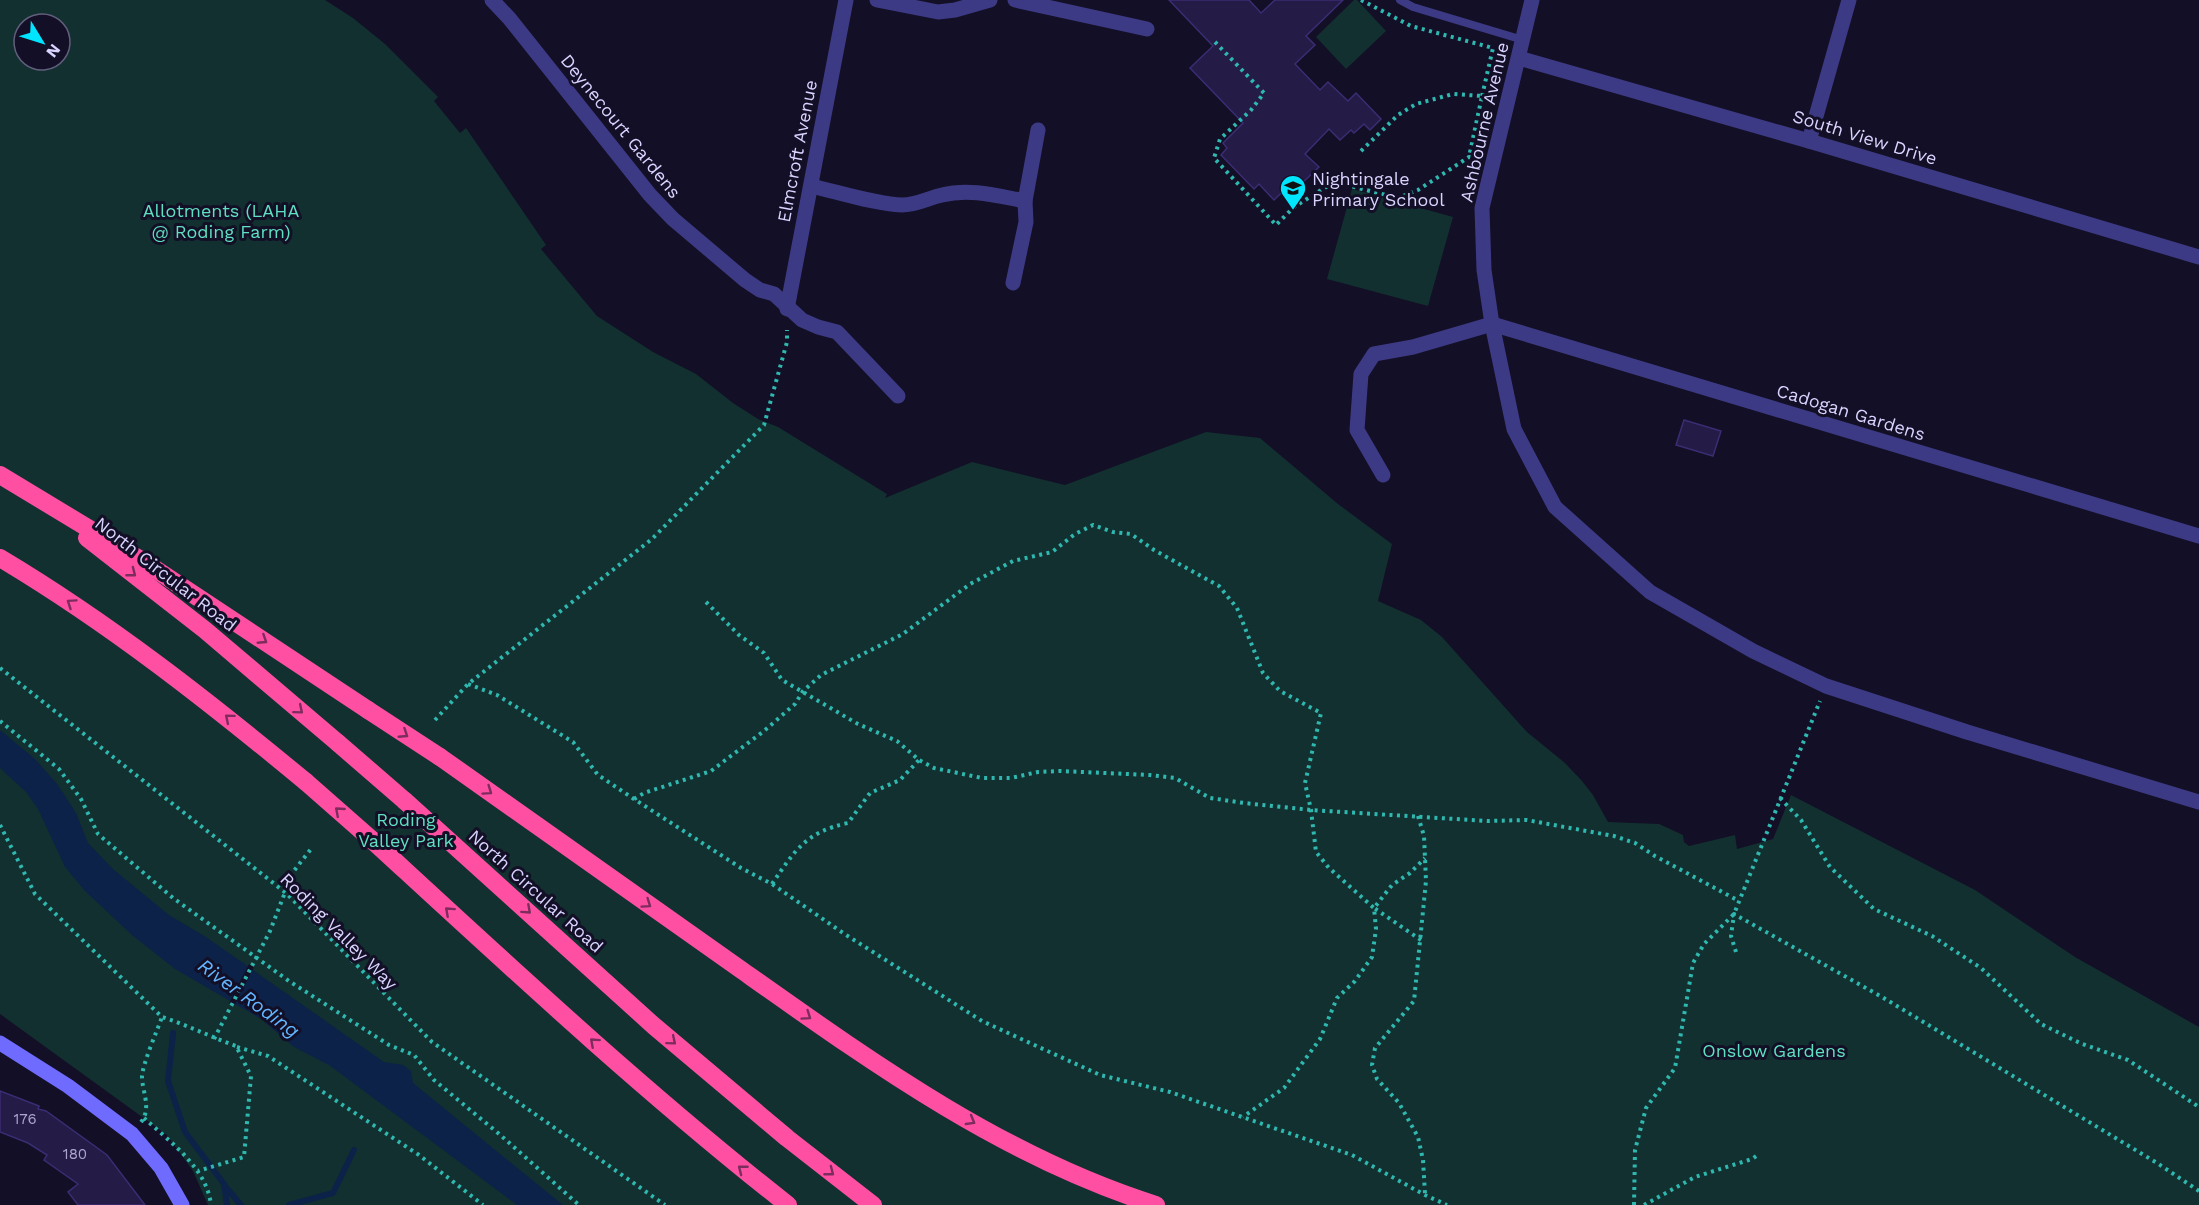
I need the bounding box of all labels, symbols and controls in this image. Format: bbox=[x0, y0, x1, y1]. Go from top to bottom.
north arrow bbox=[12, 12, 72, 72]
text: N bbox=[42, 40, 65, 61]
street label: Ashbourne Avenue bbox=[1455, 40, 1513, 204]
street label: Deynecourt Gardens bbox=[557, 50, 685, 202]
street label: Elmcroft Avenue bbox=[773, 78, 821, 224]
street label: South View Drive bbox=[1790, 105, 1940, 169]
place label: Nightingale Primary School bbox=[1312, 168, 1445, 210]
school or university icon: Nightingale Primary School bbox=[1278, 173, 1308, 211]
park label: Allotments (LAHA @ Roding Farm) bbox=[143, 200, 299, 242]
street label: Cadogan Gardens bbox=[1774, 379, 1928, 445]
street label: North Circular Road bbox=[91, 512, 241, 636]
one-way arrow bbox=[125, 565, 136, 576]
one-way arrow bbox=[67, 599, 78, 610]
one-way arrow bbox=[256, 633, 267, 644]
one-way arrow bbox=[292, 703, 303, 714]
one-way arrow bbox=[225, 714, 236, 725]
one-way arrow bbox=[397, 727, 408, 738]
one-way arrow bbox=[482, 784, 493, 795]
one-way arrow bbox=[335, 807, 346, 818]
park label: Roding Valley Park bbox=[358, 809, 454, 851]
street label: North Circular Road bbox=[464, 825, 608, 957]
street label: Roding Valley Way bbox=[276, 868, 402, 994]
one-way arrow bbox=[641, 897, 652, 908]
one-way arrow bbox=[520, 903, 530, 914]
one-way arrow bbox=[446, 907, 456, 918]
water label: River Roding bbox=[194, 953, 304, 1043]
one-way arrow bbox=[800, 1009, 811, 1020]
one-way arrow bbox=[665, 1034, 676, 1045]
one-way arrow bbox=[590, 1038, 601, 1049]
park label: Onslow Gardens bbox=[1702, 1040, 1846, 1061]
house number: 176 bbox=[13, 1110, 37, 1128]
one-way arrow bbox=[965, 1114, 975, 1125]
house number: 180 bbox=[63, 1145, 87, 1163]
one-way arrow bbox=[823, 1164, 834, 1175]
one-way arrow bbox=[738, 1165, 749, 1176]

